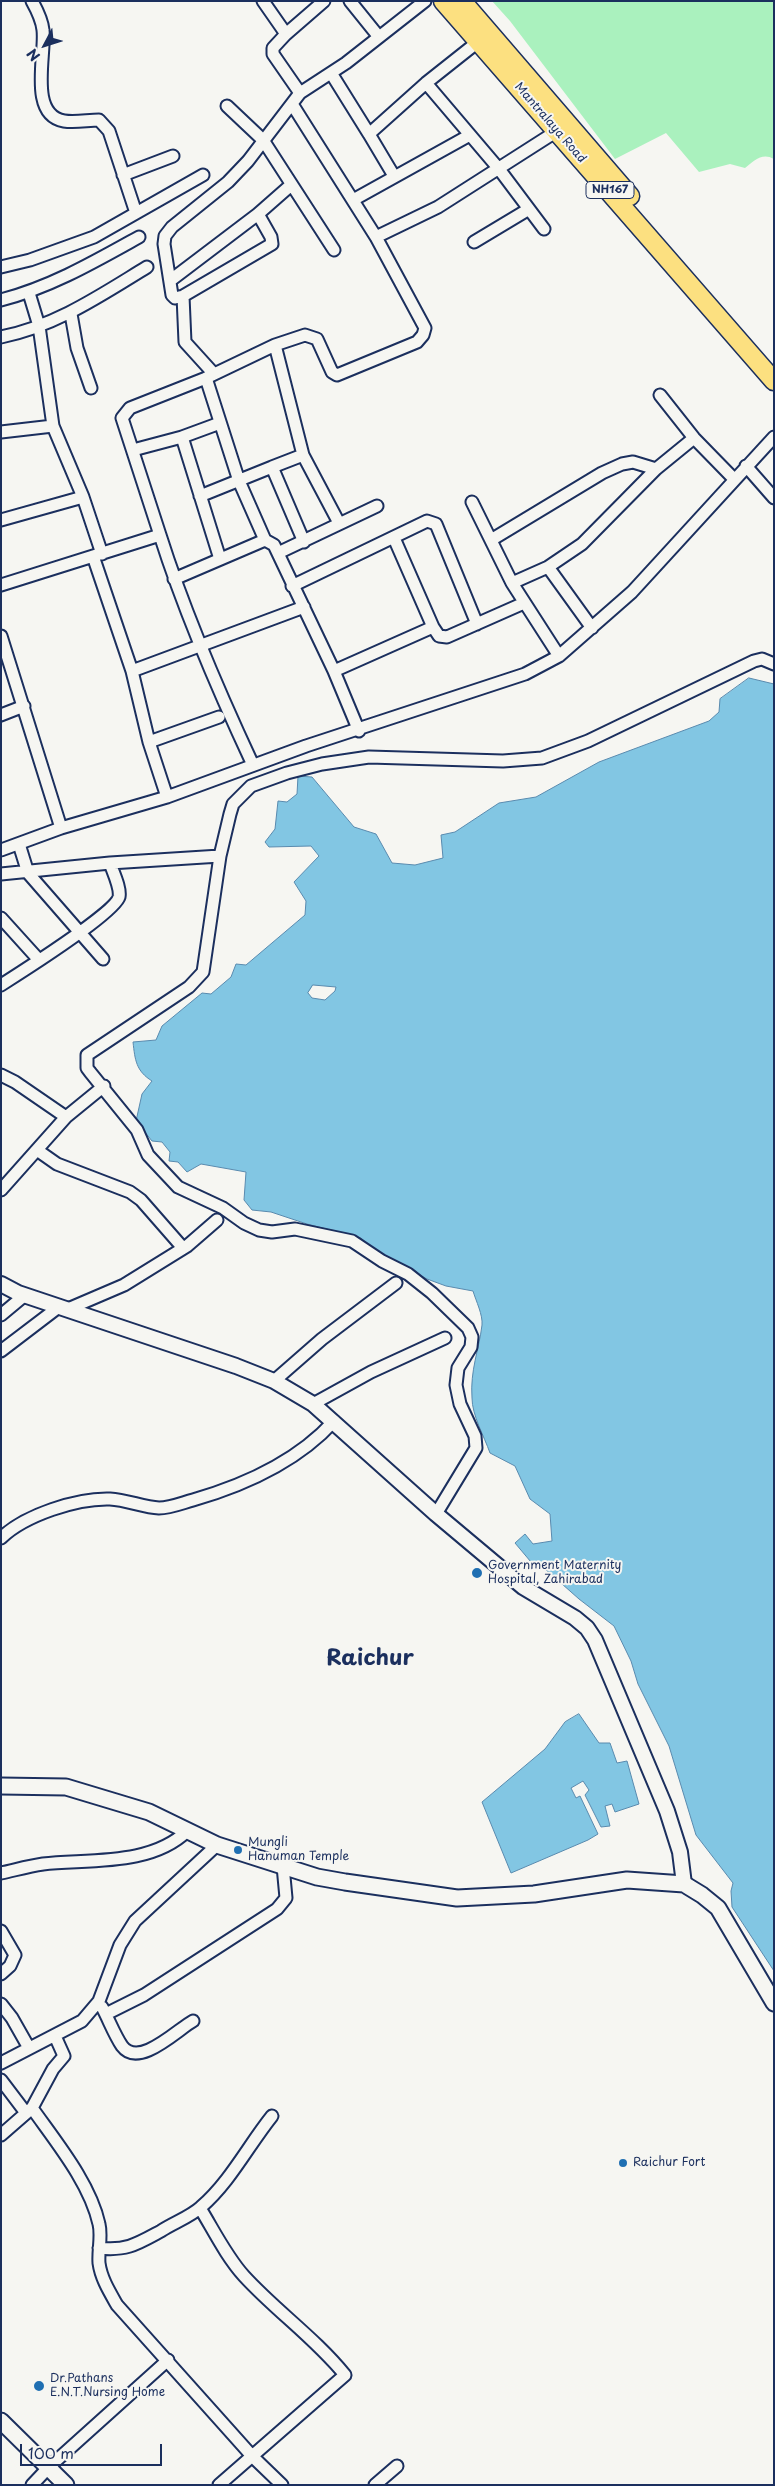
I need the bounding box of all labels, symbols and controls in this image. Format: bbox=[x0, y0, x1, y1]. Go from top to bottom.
north arrow bbox=[20, 20, 70, 70]
text: N bbox=[22, 44, 45, 66]
street label: Mantralaya Road bbox=[511, 80, 589, 166]
road number: NH167 bbox=[586, 182, 634, 198]
place label: Government Maternity Hospital, Zahirabad bbox=[488, 1559, 621, 1587]
marker: Government Maternity Hospital, Zahirabad bbox=[470, 1566, 484, 1580]
district label: Raichur bbox=[326, 1646, 414, 1672]
place label: Mungli Hanuman Temple bbox=[248, 1836, 349, 1864]
marker: Mungli Hanuman Temple bbox=[232, 1844, 244, 1856]
place label: Raichur Fort bbox=[633, 2156, 705, 2170]
marker: Raichur Fort bbox=[617, 2157, 629, 2169]
place label: Dr.Pathans E.N.T.Nursing Home bbox=[50, 2372, 165, 2400]
marker: Dr.Pathans E.N.T.Nursing Home bbox=[32, 2379, 46, 2393]
scale bar bbox=[22, 2434, 165, 2466]
text: 100 m bbox=[28, 2441, 74, 2464]

